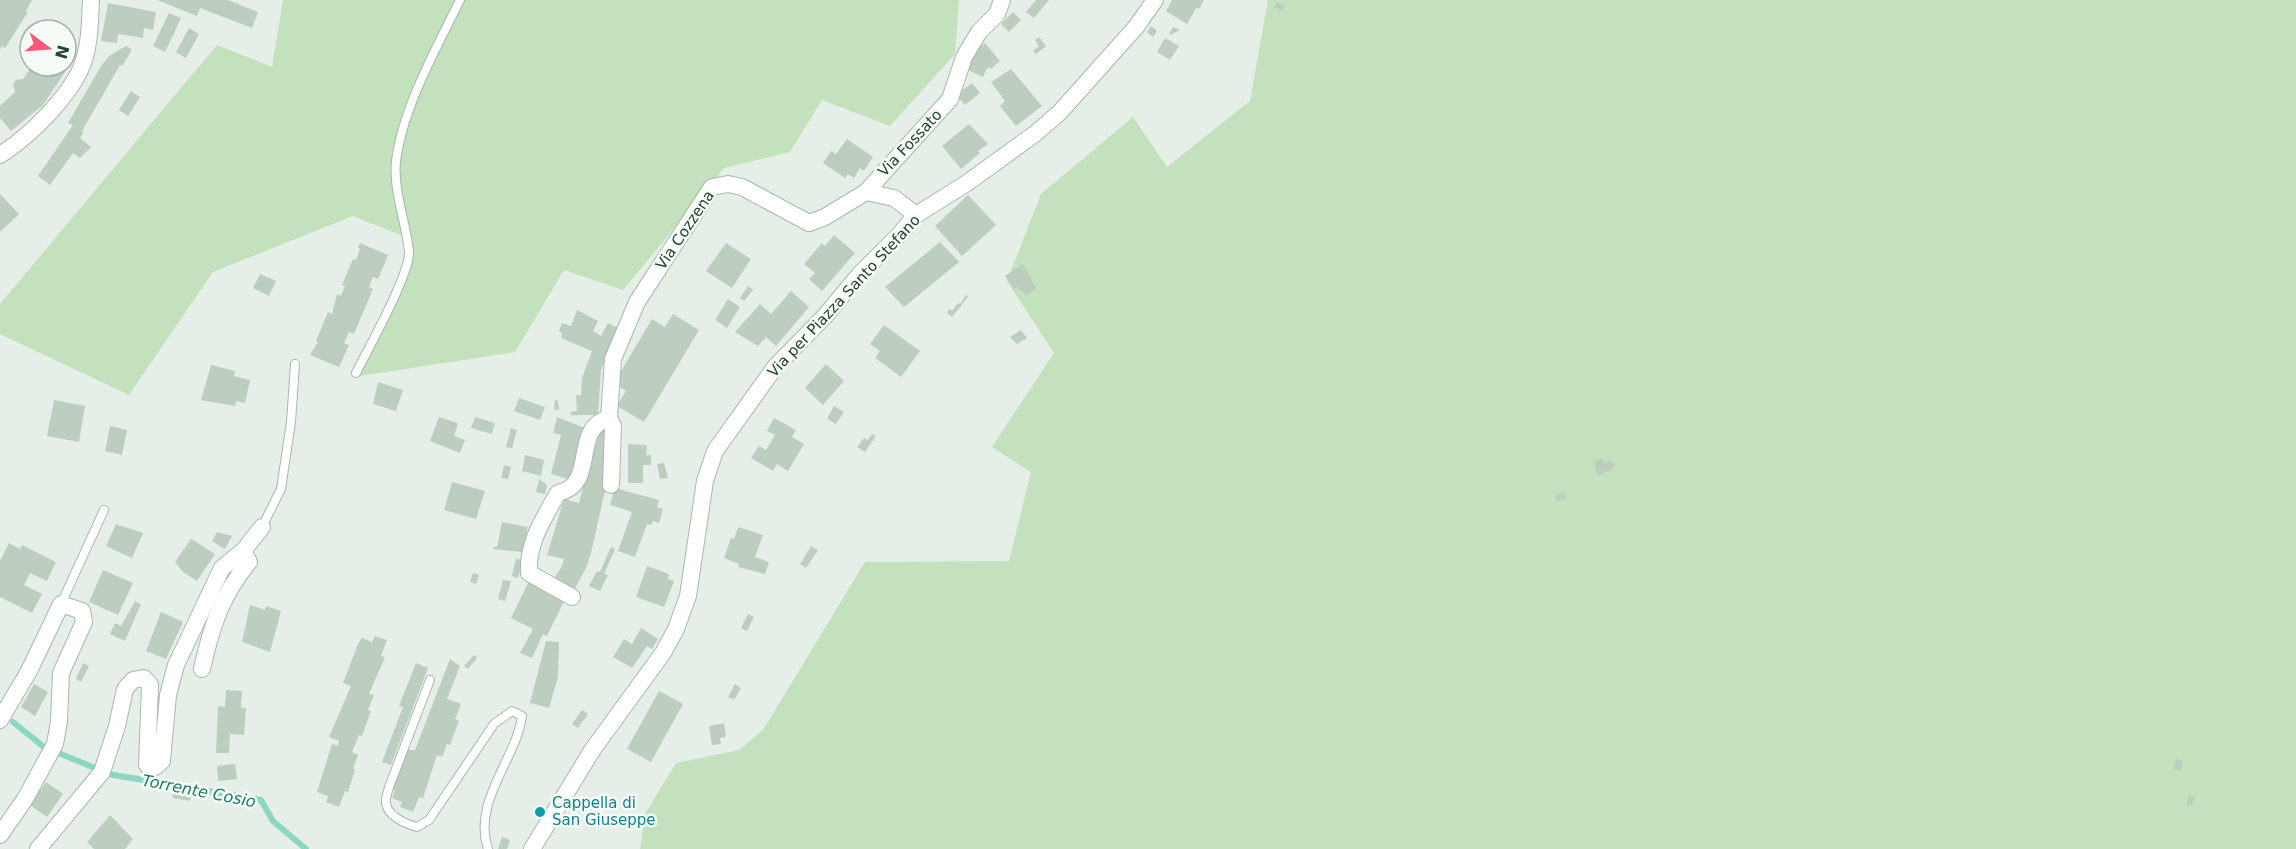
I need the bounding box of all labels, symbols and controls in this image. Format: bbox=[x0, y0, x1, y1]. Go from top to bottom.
north arrow bbox=[18, 18, 78, 78]
text: N bbox=[51, 43, 73, 61]
street label: Via Fossato bbox=[874, 106, 946, 180]
street label: Via Cozzena bbox=[652, 187, 718, 273]
street label: Via per Piazza Santo Stefano bbox=[764, 211, 924, 381]
water label: Torrente Cosio bbox=[141, 771, 258, 811]
place label: Cappella di San Giuseppe bbox=[552, 794, 656, 829]
marker: Cappella di San Giuseppe bbox=[533, 805, 547, 819]

